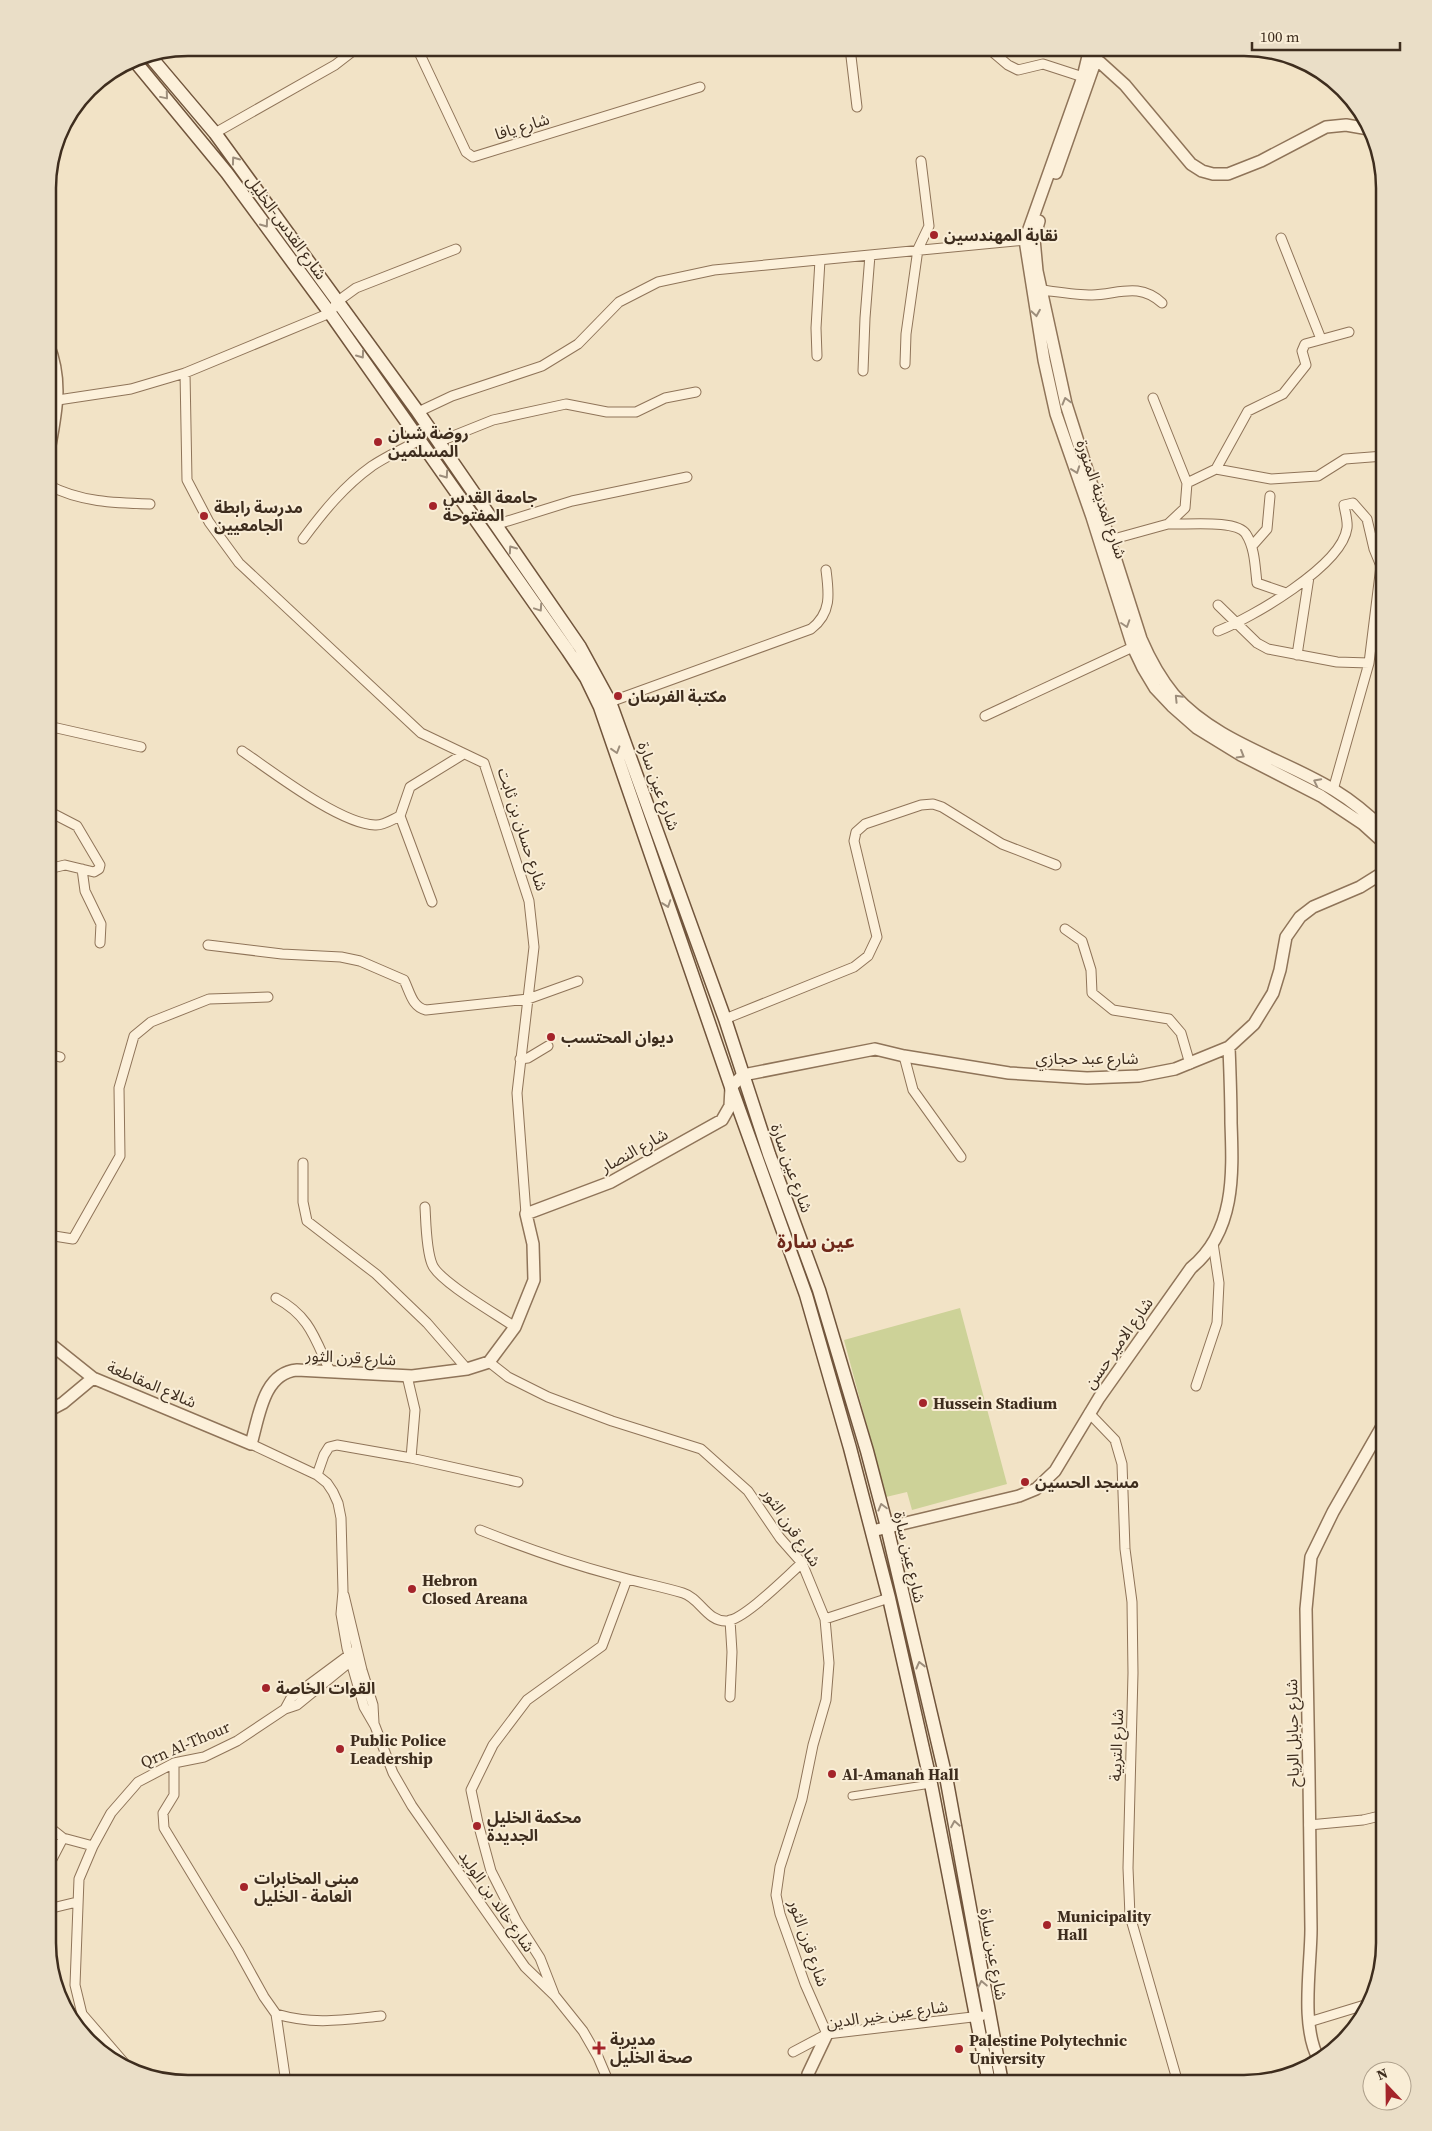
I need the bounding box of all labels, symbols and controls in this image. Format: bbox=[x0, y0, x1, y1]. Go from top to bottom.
scale bar bbox=[1252, 20, 1400, 52]
text: 100 m bbox=[1260, 26, 1300, 47]
one-way arrow bbox=[160, 90, 168, 99]
street label: شارع يافا bbox=[492, 107, 553, 147]
one-way arrow bbox=[232, 156, 241, 166]
street label: شارع القدس-الخليل bbox=[240, 170, 332, 285]
one-way arrow bbox=[259, 218, 268, 228]
place label: نقابة المهندسين bbox=[944, 224, 1058, 246]
marker: نقابة المهندسين bbox=[928, 229, 940, 241]
one-way arrow bbox=[1031, 308, 1041, 317]
one-way arrow bbox=[355, 350, 364, 359]
one-way arrow bbox=[1061, 397, 1072, 406]
place label: روضة شبان المسلمين bbox=[388, 422, 469, 462]
marker: روضة شبان المسلمين bbox=[372, 436, 384, 448]
street label: شارع المدينة المنورة bbox=[1069, 437, 1133, 562]
one-way arrow bbox=[1070, 465, 1080, 473]
one-way arrow bbox=[439, 469, 448, 479]
place label: جامعة القدس المفتوحة bbox=[443, 486, 537, 526]
place label: مدرسة رابطة الجامعيين bbox=[214, 496, 303, 536]
marker: جامعة القدس المفتوحة bbox=[427, 500, 439, 512]
marker: مدرسة رابطة الجامعيين bbox=[198, 510, 210, 522]
one-way arrow bbox=[509, 546, 518, 555]
one-way arrow bbox=[533, 602, 542, 612]
one-way arrow bbox=[1120, 619, 1130, 628]
place label: مكتبة الفرسان bbox=[628, 685, 727, 707]
marker: مكتبة الفرسان bbox=[612, 690, 624, 702]
one-way arrow bbox=[1175, 695, 1184, 704]
street label: شارع عين سارة bbox=[631, 738, 685, 834]
one-way arrow bbox=[610, 746, 620, 754]
one-way arrow bbox=[1236, 748, 1245, 758]
street label: شارع حسان بن ثابت bbox=[491, 765, 553, 894]
one-way arrow bbox=[1313, 778, 1322, 788]
one-way arrow bbox=[662, 899, 672, 908]
place label: ديوان المحتسب bbox=[561, 1026, 674, 1048]
marker: ديوان المحتسب bbox=[545, 1031, 557, 1043]
street label: شارع عبد حجازي bbox=[1036, 1047, 1139, 1071]
street label: شارع عين سارة bbox=[764, 1120, 818, 1216]
street label: شارع النصار bbox=[595, 1122, 673, 1180]
district label: عين سارة bbox=[777, 1228, 855, 1254]
street label: شارع الامير حسن bbox=[1078, 1293, 1159, 1394]
street label: شارع قرن الثور bbox=[304, 1344, 397, 1372]
street label: شالاع المقاطعة bbox=[103, 1355, 200, 1415]
place label: Hussein Stadium bbox=[933, 1392, 1058, 1414]
marker: Hussein Stadium bbox=[917, 1397, 929, 1409]
place label: مسجد الحسين bbox=[1035, 1471, 1139, 1493]
marker: مسجد الحسين bbox=[1019, 1476, 1031, 1488]
street label: شارع قرن الثور bbox=[755, 1483, 826, 1572]
one-way arrow bbox=[877, 1503, 888, 1512]
street label: شارع عين سارة bbox=[887, 1509, 931, 1605]
place label: Hebron Closed Areana bbox=[422, 1569, 528, 1609]
marker: Hebron Closed Areana bbox=[406, 1583, 418, 1595]
one-way arrow bbox=[915, 1661, 926, 1670]
place label: القوات الخاصة bbox=[276, 1677, 375, 1699]
street label: شارع حبايل الرياح bbox=[1280, 1679, 1306, 1787]
marker: القوات الخاصة bbox=[260, 1682, 272, 1694]
street label: شارع التربية bbox=[1104, 1708, 1130, 1782]
street label: Qrn Al-Thour bbox=[137, 1715, 233, 1773]
place label: Public Police Leadership bbox=[350, 1729, 446, 1769]
marker: Public Police Leadership bbox=[334, 1743, 346, 1755]
place label: Al-Amanah Hall bbox=[842, 1763, 959, 1785]
marker: Al-Amanah Hall bbox=[826, 1768, 838, 1780]
place label: محكمة الخليل الجديدة bbox=[487, 1806, 582, 1846]
marker: محكمة الخليل الجديدة bbox=[471, 1820, 483, 1832]
one-way arrow bbox=[950, 1820, 960, 1828]
street label: شارع خالد بن الوليد bbox=[452, 1846, 540, 1957]
place label: مبنى المخابرات العامة - الخليل bbox=[254, 1867, 359, 1907]
marker: مبنى المخابرات العامة - الخليل bbox=[238, 1881, 250, 1893]
street label: شارع قرن الثور bbox=[782, 1896, 834, 1990]
place label: Municipality Hall bbox=[1057, 1905, 1152, 1945]
street label: شارع عين سارة bbox=[973, 1906, 1013, 2002]
marker: Municipality Hall bbox=[1041, 1919, 1053, 1931]
one-way arrow bbox=[978, 1980, 988, 1988]
street label: شارع عين خير الدين bbox=[825, 1995, 950, 2035]
place label: مديرية صحة الخليل bbox=[610, 2028, 693, 2068]
place label: Palestine Polytechnic University bbox=[969, 2029, 1127, 2069]
marker: مديرية صحة الخليل bbox=[592, 2041, 606, 2055]
marker: Palestine Polytechnic University bbox=[953, 2043, 965, 2055]
north arrow bbox=[1362, 2061, 1412, 2111]
text: N bbox=[1374, 2063, 1391, 2085]

